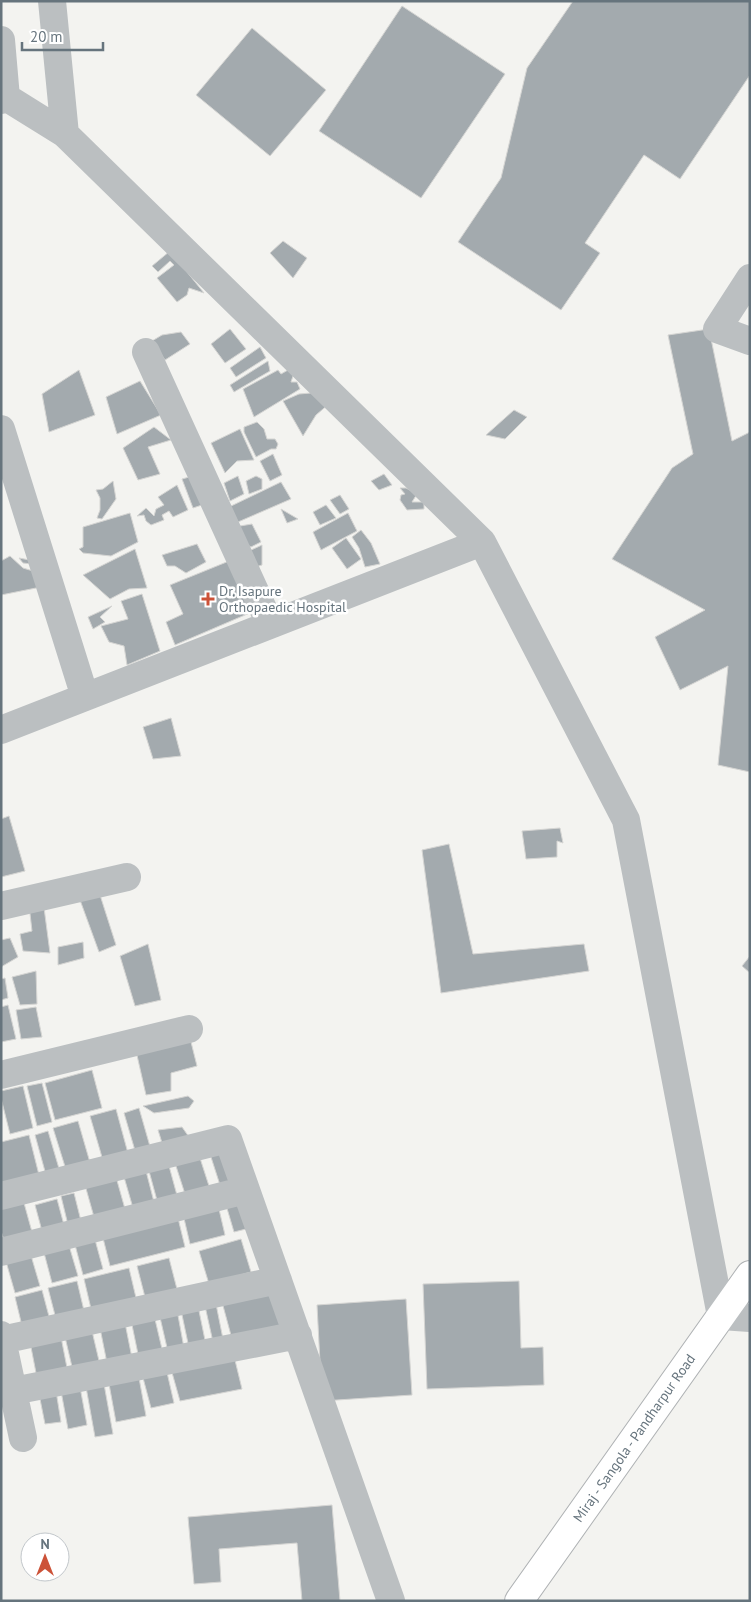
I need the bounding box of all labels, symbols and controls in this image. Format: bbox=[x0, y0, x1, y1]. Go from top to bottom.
scale bar bbox=[22, 20, 104, 52]
text: 20 m bbox=[30, 27, 63, 46]
place label: Dr. Isapure Orthopaedic Hospital bbox=[219, 582, 346, 616]
marker: Dr. Isapure Orthopaedic Hospital bbox=[201, 592, 215, 606]
street label: Miraj - Sangola - Pandharpur Road bbox=[569, 1351, 699, 1525]
north arrow bbox=[20, 1532, 70, 1582]
text: N bbox=[40, 1535, 50, 1553]

